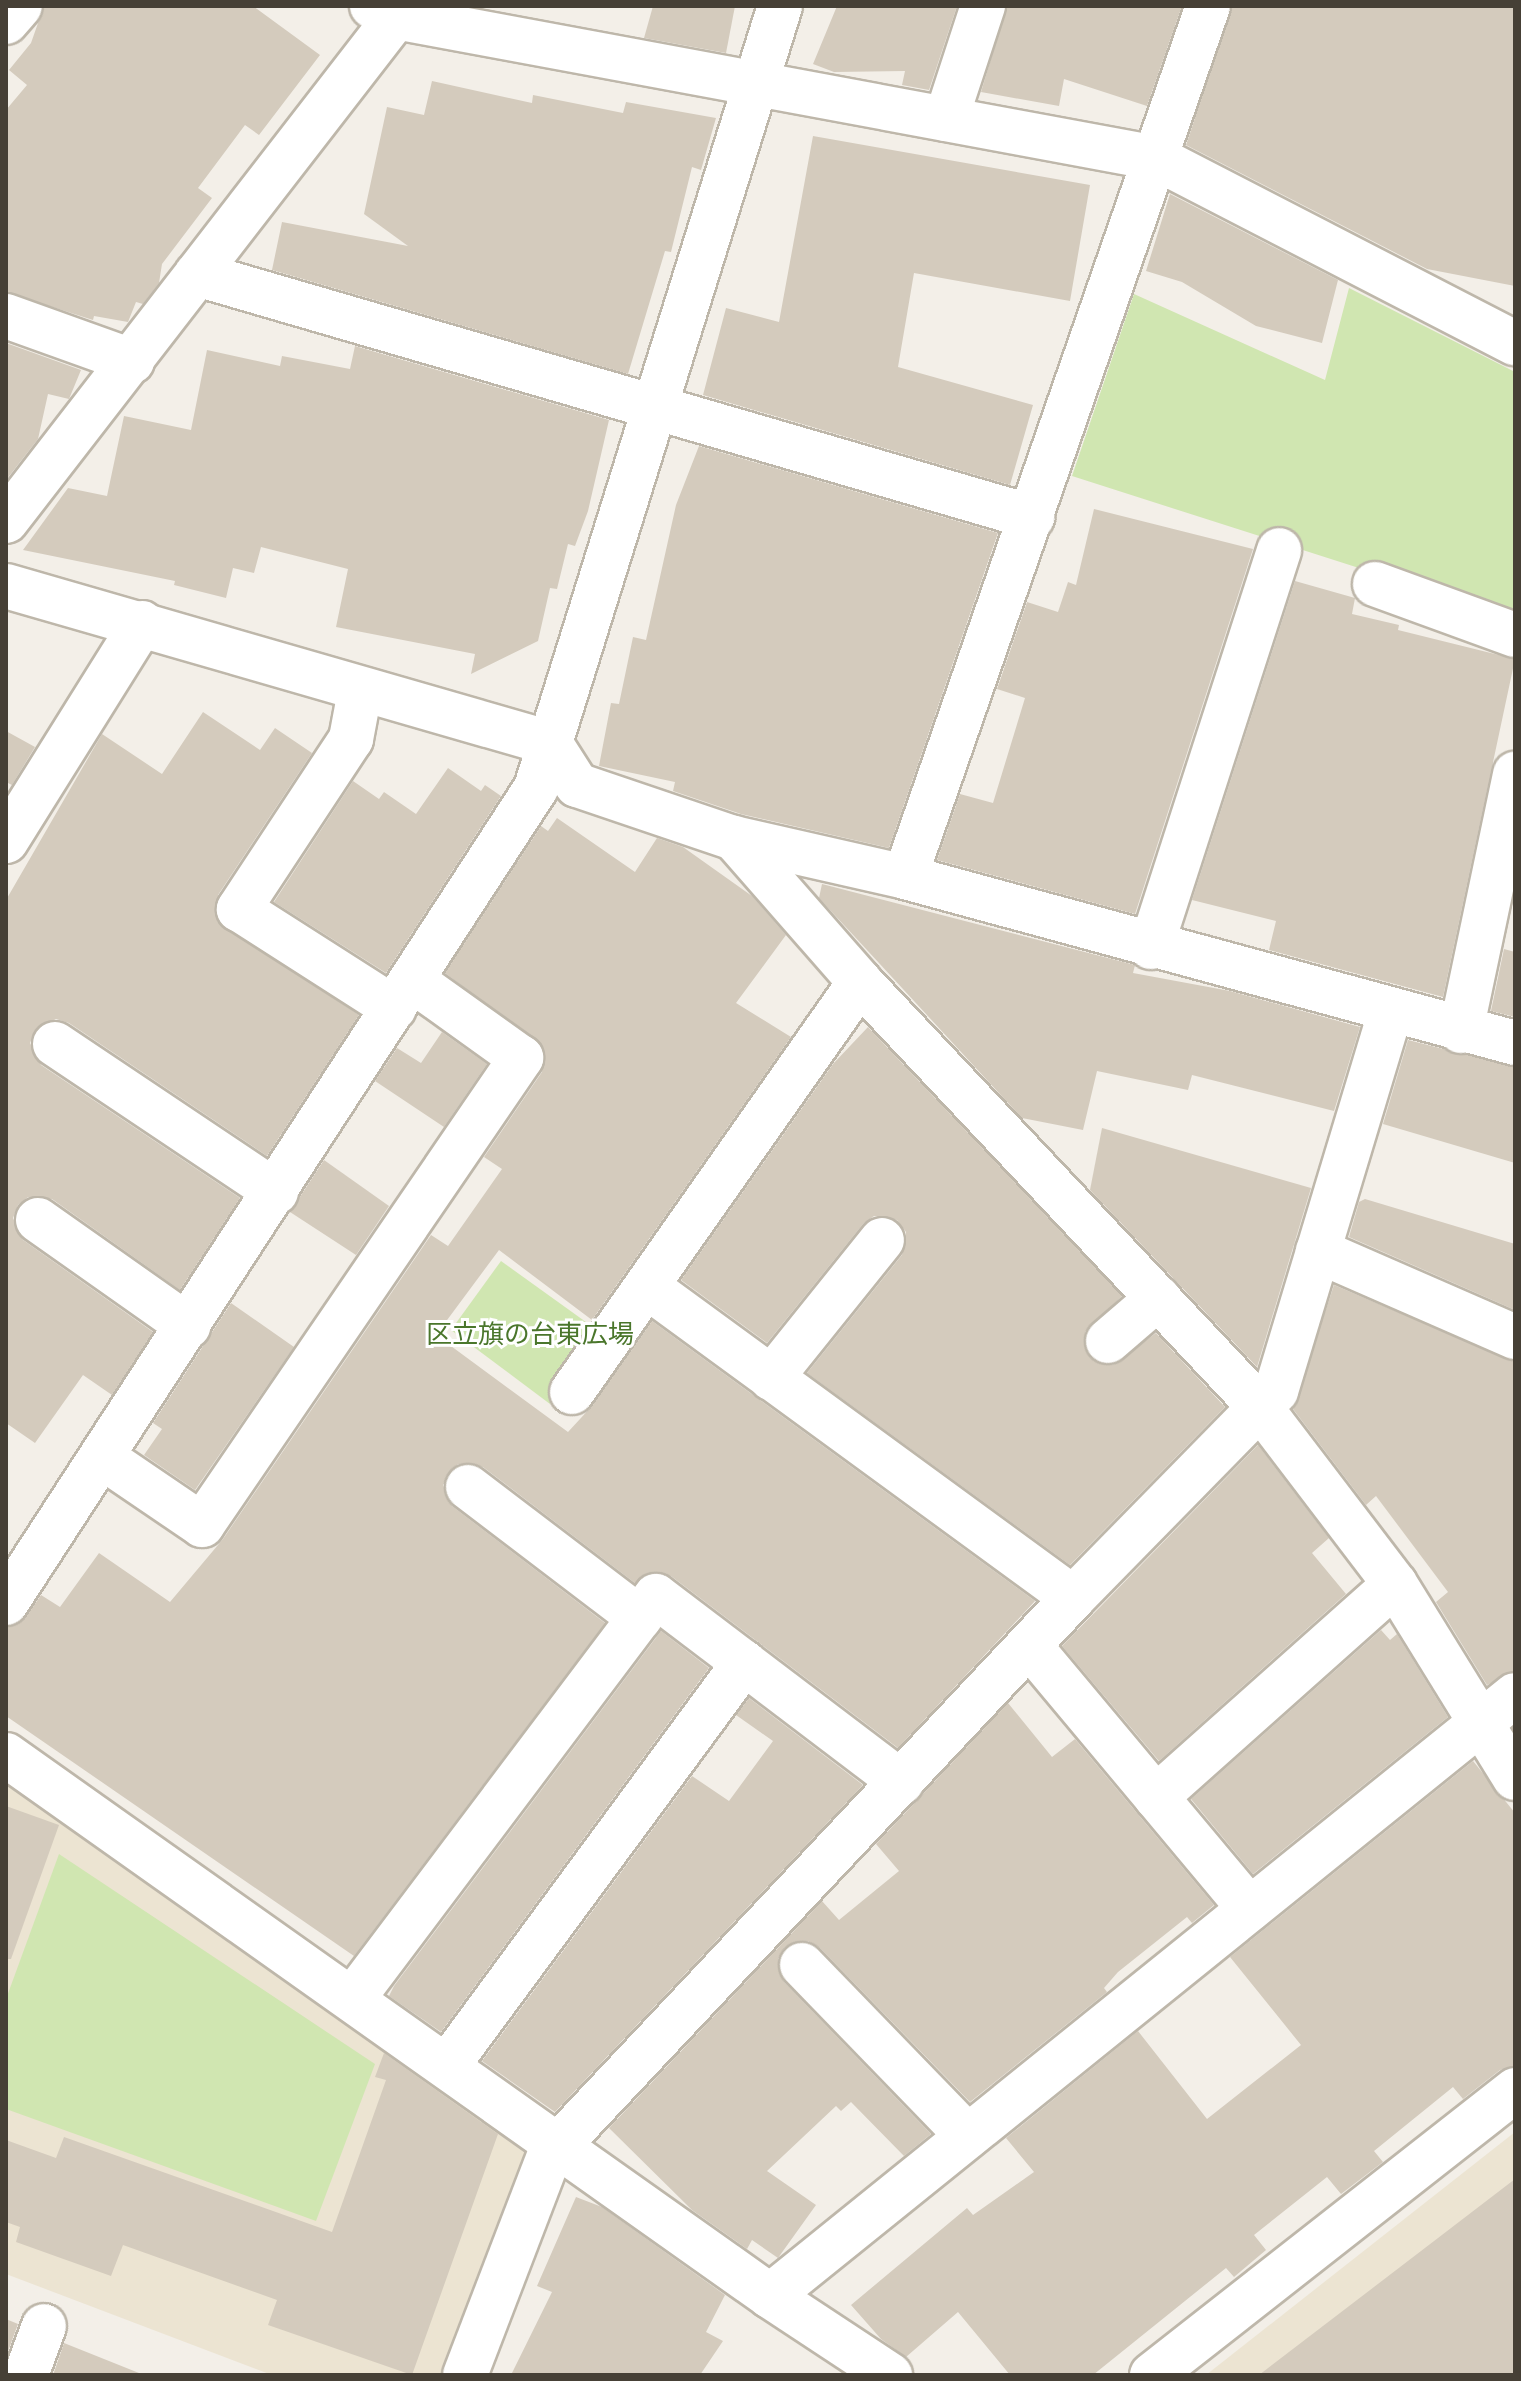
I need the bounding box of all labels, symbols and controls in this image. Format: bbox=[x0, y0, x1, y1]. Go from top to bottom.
park label: 区立旗の台東広場 bbox=[426, 1319, 634, 1351]

